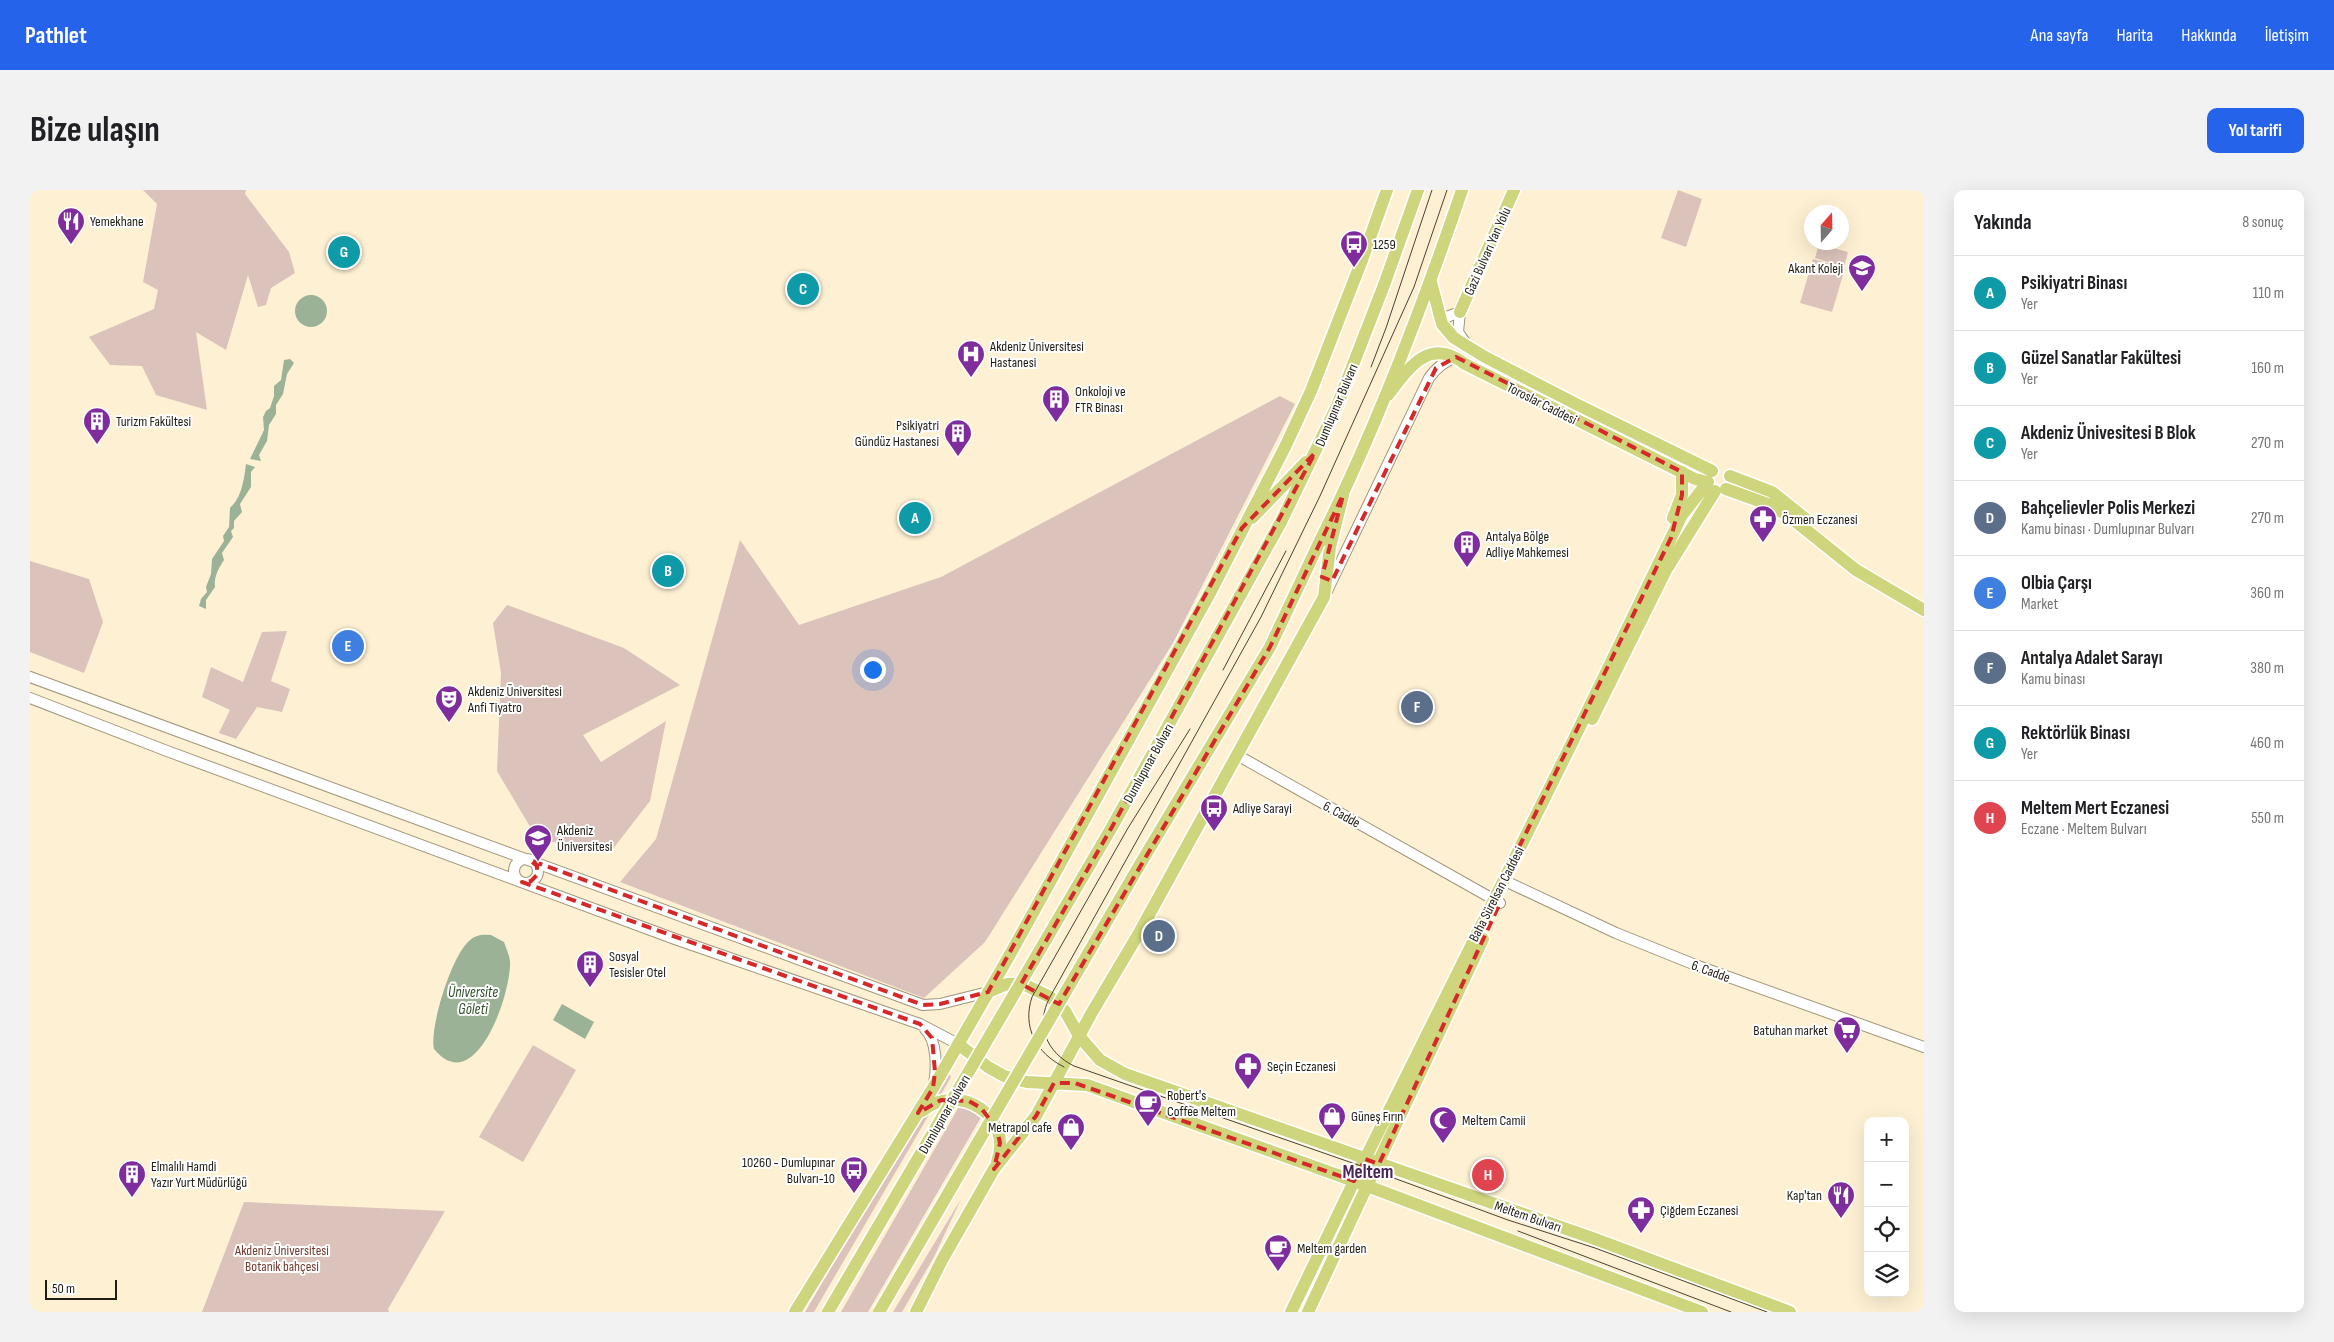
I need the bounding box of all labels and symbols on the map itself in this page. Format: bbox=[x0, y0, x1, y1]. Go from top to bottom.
street label: Gazi Bulvarı Yan Yolu bbox=[1460, 204, 1515, 298]
north arrow bbox=[1804, 205, 1849, 250]
restaurant icon: Yemekhane bbox=[56, 206, 86, 245]
place label: Yemekhane bbox=[90, 213, 144, 230]
bus stop icon: 1259 bbox=[1339, 229, 1369, 268]
pin: G bbox=[328, 233, 360, 271]
place label: 1259 bbox=[1373, 236, 1396, 253]
school or university icon: Akant Koleji bbox=[1847, 253, 1877, 292]
place label: Akant Koleji bbox=[1787, 260, 1843, 277]
pin: C bbox=[787, 270, 819, 308]
place label: Akdeniz Üniversitesi Hastanesi bbox=[989, 338, 1084, 371]
hospital icon: Akdeniz Üniversitesi Hastanesi bbox=[956, 339, 986, 378]
street label: Dumlupınar Bulvarı bbox=[1311, 361, 1362, 449]
street label: Toroslar Caddesi bbox=[1504, 379, 1580, 428]
place label: Onkoloji ve FTR Binası bbox=[1075, 383, 1126, 416]
building icon: Onkoloji ve FTR Binası bbox=[1041, 384, 1071, 423]
building icon: Turizm Fakültesi bbox=[82, 406, 112, 445]
place label: Turizm Fakültesi bbox=[116, 413, 191, 430]
place label: Psikiyatri Gündüz Hastanesi bbox=[855, 417, 939, 450]
building icon: Psikiyatri Gündüz Hastanesi bbox=[943, 418, 973, 457]
pin: A bbox=[899, 499, 931, 537]
pharmacy icon: Özmen Eczanesi bbox=[1748, 504, 1778, 543]
place label: Özmen Eczanesi bbox=[1782, 511, 1858, 528]
place label: Antalya Bölge Adliye Mahkemesi bbox=[1485, 528, 1569, 561]
building icon: Antalya Bölge Adliye Mahkemesi bbox=[1452, 529, 1482, 568]
pin: B bbox=[652, 552, 684, 590]
pin: E bbox=[332, 627, 364, 665]
your location bbox=[860, 657, 886, 683]
place label: Akdeniz Üniversitesi Anfi Tiyatro bbox=[467, 683, 562, 716]
theatre icon: Akdeniz Üniversitesi Anfi Tiyatro bbox=[434, 684, 464, 723]
pin: F bbox=[1401, 688, 1433, 726]
street label: Dumlupınar Bulvarı bbox=[1120, 721, 1177, 806]
bus stop icon: Adliye Sarayi bbox=[1199, 793, 1229, 832]
street label: 6. Cadde bbox=[1320, 797, 1363, 832]
place label: Adliye Sarayi bbox=[1232, 800, 1292, 817]
place label: Akdeniz Üniversitesi bbox=[556, 822, 612, 855]
school or university icon: Akdeniz Üniversitesi bbox=[523, 823, 553, 862]
street label: Baha Sürelsan Caddesi bbox=[1465, 844, 1528, 945]
pin: D bbox=[1143, 917, 1175, 955]
place label: Sosyal Tesisler Otel bbox=[609, 948, 666, 981]
building icon: Sosyal Tesisler Otel bbox=[575, 949, 605, 988]
street label: 6. Cadde bbox=[1689, 957, 1733, 986]
water label: Üniversite Göleti bbox=[448, 983, 498, 1019]
supermarket icon: Batuhan market bbox=[1832, 1015, 1862, 1054]
place label: Batuhan market bbox=[1753, 1022, 1828, 1039]
pharmacy icon: Seçin Eczanesi bbox=[1233, 1051, 1263, 1090]
place label: Seçin Eczanesi bbox=[1267, 1058, 1336, 1075]
street label: Dumlupınar Bulvarı bbox=[915, 1072, 974, 1157]
place label: Robert's Coffee Meltem bbox=[1167, 1087, 1236, 1120]
cafe icon: Robert's Coffee Meltem bbox=[1133, 1088, 1163, 1127]
shop icon: Güneş Fırın bbox=[1317, 1101, 1347, 1140]
mosque icon: Meltem Camii bbox=[1428, 1105, 1458, 1144]
place label: Güneş Fırın bbox=[1351, 1108, 1403, 1125]
shop icon: Metrapol cafe bbox=[1056, 1112, 1086, 1151]
place label: Meltem Camii bbox=[1462, 1112, 1526, 1129]
place label: Metrapol cafe bbox=[988, 1119, 1052, 1136]
place label: 10260 - Dumlupınar Bulvarı-10 bbox=[742, 1154, 835, 1187]
bus stop icon: 10260 - Dumlupınar Bulvarı-10 bbox=[839, 1155, 869, 1194]
pin: H bbox=[1472, 1156, 1504, 1194]
place label: Elmalılı Hamdi Yazır Yurt Müdürlüğü bbox=[151, 1158, 247, 1191]
building icon: Elmalılı Hamdi Yazır Yurt Müdürlüğü bbox=[117, 1159, 147, 1198]
district label: Meltem bbox=[1343, 1161, 1393, 1184]
restaurant icon: Kap'tan bbox=[1826, 1180, 1856, 1219]
place label: Kap'tan bbox=[1787, 1187, 1822, 1204]
pharmacy icon: Çiğdem Eczanesi bbox=[1626, 1195, 1656, 1234]
street label: Meltem Bulvarı bbox=[1492, 1197, 1563, 1236]
place label: Çiğdem Eczanesi bbox=[1660, 1202, 1738, 1219]
cafe icon: Meltem garden bbox=[1263, 1233, 1293, 1272]
place label: Meltem garden bbox=[1297, 1240, 1367, 1257]
park label: Akdeniz Üniversitesi Botanik bahçesi bbox=[234, 1242, 329, 1275]
scale bar bbox=[45, 1277, 118, 1300]

